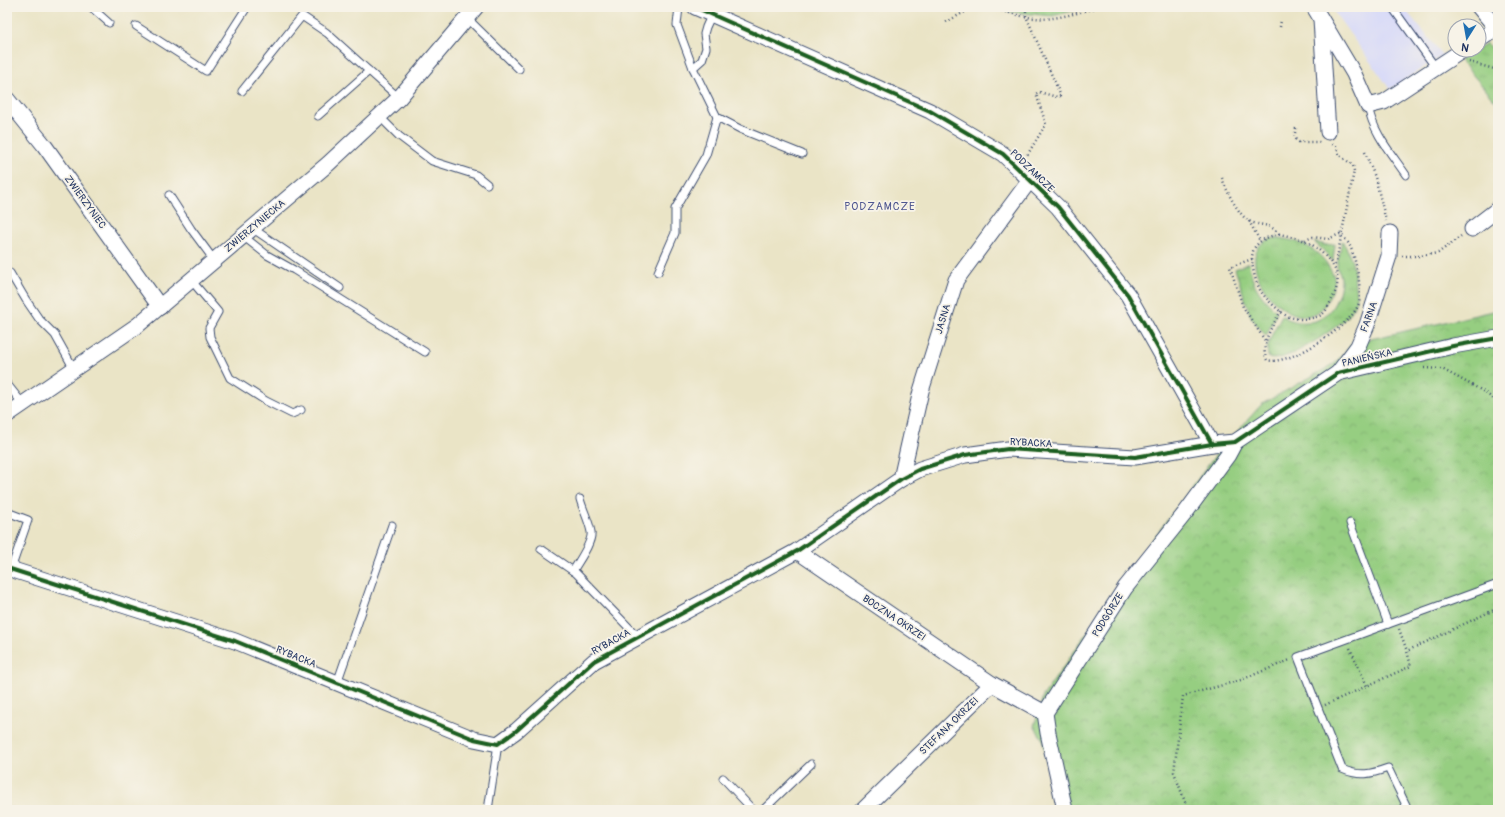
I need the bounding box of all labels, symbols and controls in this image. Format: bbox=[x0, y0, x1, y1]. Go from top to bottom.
north arrow bbox=[1447, 18, 1487, 58]
text: N bbox=[1460, 40, 1470, 54]
street label: PODZAMCZE bbox=[1007, 147, 1057, 195]
street label: ZWIERZYNIEC bbox=[62, 173, 108, 231]
street label: ZWIERZYNIECKA bbox=[222, 197, 288, 255]
district label: PODZAMCZE bbox=[844, 200, 916, 213]
street label: FARNA bbox=[1358, 300, 1380, 334]
street label: JASNA bbox=[933, 302, 953, 335]
street label: PANIEŃSKA bbox=[1341, 345, 1394, 370]
street label: RYBACKA bbox=[1009, 436, 1053, 450]
street label: PODGÓRZE bbox=[1088, 590, 1126, 639]
street label: BOCZNA OKRZEI bbox=[860, 592, 928, 644]
street label: RYBACKA bbox=[590, 626, 633, 658]
street label: RYBACKA bbox=[274, 643, 318, 671]
street label: STEFANA OKRZEI bbox=[917, 695, 981, 757]

